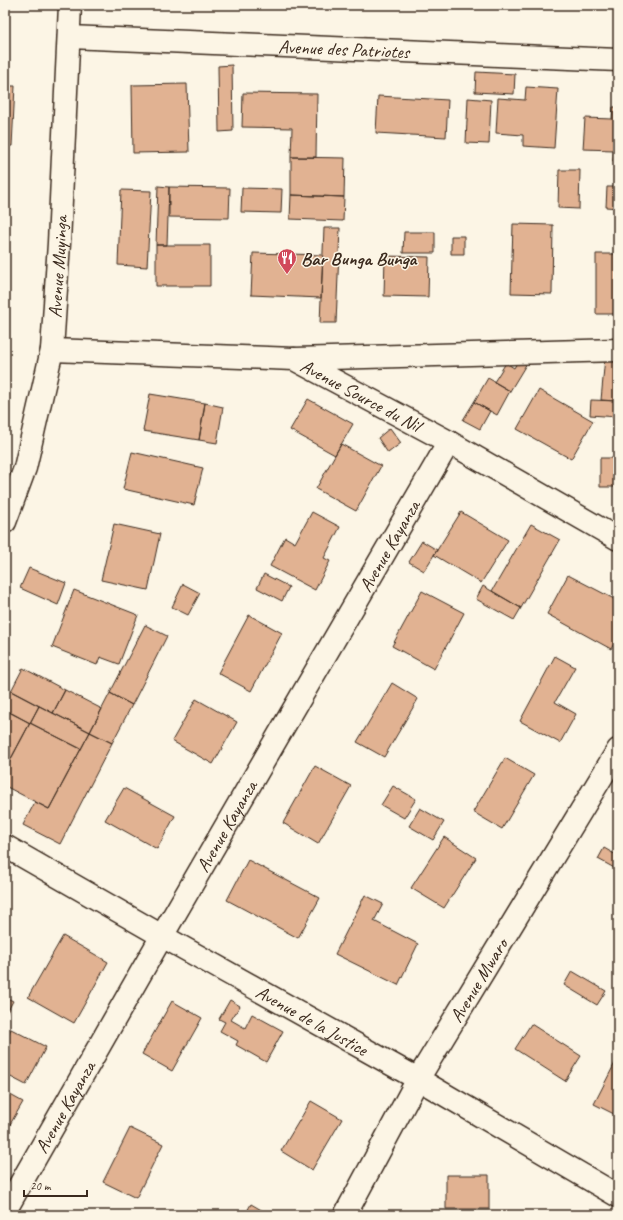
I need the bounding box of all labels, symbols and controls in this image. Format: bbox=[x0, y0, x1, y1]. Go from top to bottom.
street label: Avenue des Patriotes bbox=[278, 35, 411, 64]
street label: Avenue Muyinga bbox=[43, 213, 73, 319]
restaurant icon: Bar Bunga Bunga bbox=[276, 247, 298, 275]
place label: Bar Bunga Bunga bbox=[301, 247, 418, 271]
street label: Avenue Source du Nil bbox=[296, 354, 428, 439]
street label: Avenue Kayanza bbox=[354, 494, 427, 596]
street label: Avenue Kayanza bbox=[191, 774, 264, 876]
street label: Avenue Mwaro bbox=[444, 932, 515, 1027]
street label: Avenue de la Justice bbox=[252, 980, 373, 1062]
street label: Avenue Kayanza bbox=[30, 1055, 102, 1157]
scale bar bbox=[24, 1172, 87, 1198]
text: 20 m bbox=[30, 1178, 52, 1194]

